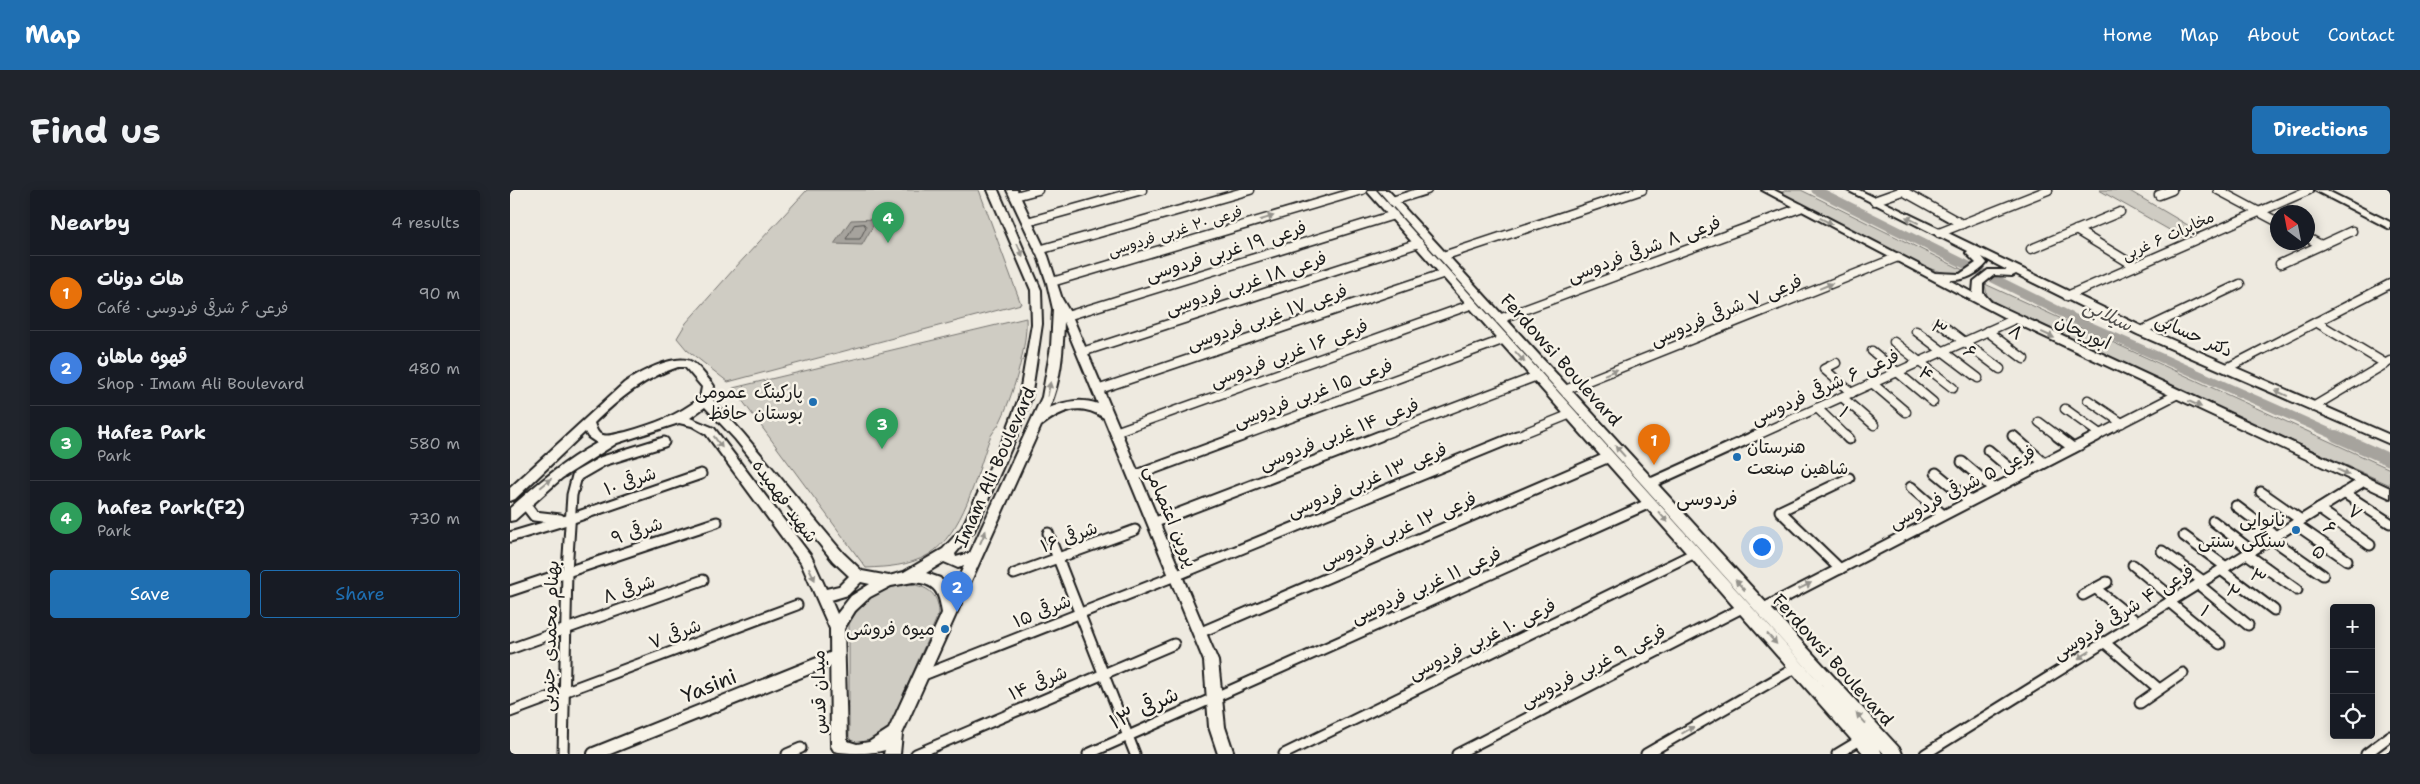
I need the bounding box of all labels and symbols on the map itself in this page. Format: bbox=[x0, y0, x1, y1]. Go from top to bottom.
street label: فرعی ۲۰ غربی فردوسی bbox=[1105, 201, 1245, 261]
pin: 4 bbox=[872, 202, 904, 243]
north arrow bbox=[2270, 205, 2315, 250]
street label: مخابرات ۶ غربی bbox=[2119, 207, 2217, 265]
street label: فرعی ۸ شرقی فردوسی bbox=[1564, 210, 1724, 288]
one-way arrow bbox=[1259, 214, 1274, 222]
street label: فرعی ۱۹ غربی فردوسی bbox=[1143, 215, 1309, 287]
one-way arrow bbox=[1905, 216, 1919, 224]
one-way arrow bbox=[1819, 217, 1833, 225]
one-way arrow bbox=[1017, 243, 1025, 257]
street label: فرعی ۱۸ غربی فردوسی bbox=[1162, 246, 1330, 320]
street label: فرعی ۷ شرقی فردوسی bbox=[1646, 269, 1806, 351]
street label: فرعی ۱۷ غربی فردوسی bbox=[1183, 278, 1351, 356]
one-way arrow bbox=[1819, 282, 1834, 289]
street label: Ferdowsi Boulevard bbox=[1495, 289, 1627, 431]
water label: سیلابی bbox=[2080, 293, 2137, 337]
street label: دکتر حسابی bbox=[2151, 307, 2237, 363]
street label: ابوریحان bbox=[2051, 309, 2115, 355]
street label: فرعی ۱۶ غربی فردوسی bbox=[1207, 313, 1371, 393]
street label: ۳ bbox=[1926, 314, 1952, 342]
street label: ۸ bbox=[2004, 319, 2028, 345]
one-way arrow bbox=[2041, 331, 2055, 339]
street label: ۶ bbox=[1958, 339, 1982, 365]
street label: فرعی ۶ شرقی فردوسی bbox=[1747, 343, 1903, 431]
one-way arrow bbox=[1514, 350, 1526, 362]
street label: فرعی ۱۵ غربی فردوسی bbox=[1230, 353, 1396, 433]
street label: ۴ bbox=[1913, 360, 1939, 388]
one-way arrow bbox=[1603, 368, 1618, 375]
place label: پارکینگ عمومی بوستان حافظ bbox=[695, 380, 803, 425]
one-way arrow bbox=[1046, 380, 1054, 396]
street label: Imam Ali Boulevard bbox=[949, 383, 1041, 551]
one-way arrow bbox=[2274, 388, 2288, 396]
street label: فرعی ۱۴ غربی فردوسی bbox=[1256, 392, 1422, 476]
marker: پارکینگ عمومی بوستان حافظ bbox=[807, 396, 819, 408]
one-way arrow bbox=[2188, 400, 2202, 408]
street label: ۱ bbox=[1833, 401, 1855, 423]
pin: 3 bbox=[866, 408, 898, 449]
pin: 1 bbox=[1638, 424, 1670, 465]
one-way arrow bbox=[713, 435, 724, 448]
place label: هنرستان شاهین صنعت bbox=[1747, 435, 1848, 480]
street label: فرعی ۱۳ غربی فردوسی bbox=[1283, 437, 1451, 523]
street label: فرعی ۵ شرقی فردوسی bbox=[1884, 440, 2040, 534]
one-way arrow bbox=[1614, 445, 1626, 457]
marker: هنرستان شاهین صنعت bbox=[1731, 451, 1743, 463]
street label: شهید فهمیده bbox=[747, 454, 823, 548]
street label: ۱۰ شرقی bbox=[601, 461, 659, 501]
street label: پروین اعتصامی bbox=[1139, 461, 1203, 571]
one-way arrow bbox=[2336, 468, 2350, 476]
one-way arrow bbox=[539, 477, 551, 489]
street label: فرعی ۱۲ غربی فردوسی bbox=[1316, 486, 1480, 574]
district label: فردوسی bbox=[1676, 486, 1738, 511]
street label: ۷ bbox=[2343, 499, 2367, 525]
place label: نانوایی سنگکی سنتی bbox=[2198, 508, 2286, 553]
street label: ۹ شرقی bbox=[608, 511, 666, 551]
one-way arrow bbox=[1657, 511, 1669, 523]
street label: ۶ bbox=[2319, 515, 2341, 541]
street label: ۱۶ شرقی bbox=[1037, 516, 1101, 558]
marker: نانوایی سنگکی سنتی bbox=[2290, 524, 2302, 536]
one-way arrow bbox=[980, 530, 988, 544]
your location bbox=[1749, 534, 1775, 560]
street label: ۵ bbox=[2307, 539, 2331, 565]
street label: فرعی ۱۱ غربی فردوسی bbox=[1347, 541, 1505, 629]
street label: فرعی ۴ شرقی فردوسی bbox=[2048, 559, 2198, 665]
street label: بهنام محمدی جنوبی bbox=[535, 560, 567, 712]
street label: ۳ bbox=[2245, 563, 2271, 591]
one-way arrow bbox=[808, 567, 816, 581]
street label: ۸ شرقی bbox=[600, 569, 658, 609]
pin: 2 bbox=[941, 571, 973, 612]
one-way arrow bbox=[1734, 579, 1746, 591]
street label: ۲ bbox=[2221, 579, 2245, 605]
one-way arrow bbox=[1798, 582, 1813, 590]
street label: ۱۵ شرقی bbox=[1009, 589, 1075, 633]
street label: Ferdowsi Boulevard bbox=[1767, 589, 1899, 731]
street label: فرعی ۱۰ غربی فردوسی bbox=[1404, 593, 1560, 685]
street label: ۱ bbox=[2195, 600, 2215, 622]
street label: ۷ شرقی bbox=[645, 613, 705, 655]
place label: میوه فروشی bbox=[846, 617, 935, 641]
street label: فرعی ۹ غربی فردوسی bbox=[1516, 619, 1670, 713]
marker: میوه فروشی bbox=[939, 623, 951, 635]
one-way arrow bbox=[1766, 632, 1777, 645]
street label: میدان قدس bbox=[806, 650, 832, 734]
one-way arrow bbox=[2078, 650, 2091, 659]
street label: ۱۴ شرقی bbox=[1005, 660, 1071, 706]
street label: Yasini bbox=[677, 662, 741, 710]
street label: ۱۳ شرقی bbox=[1105, 680, 1183, 736]
one-way arrow bbox=[1855, 712, 1867, 724]
one-way arrow bbox=[1682, 725, 1695, 734]

